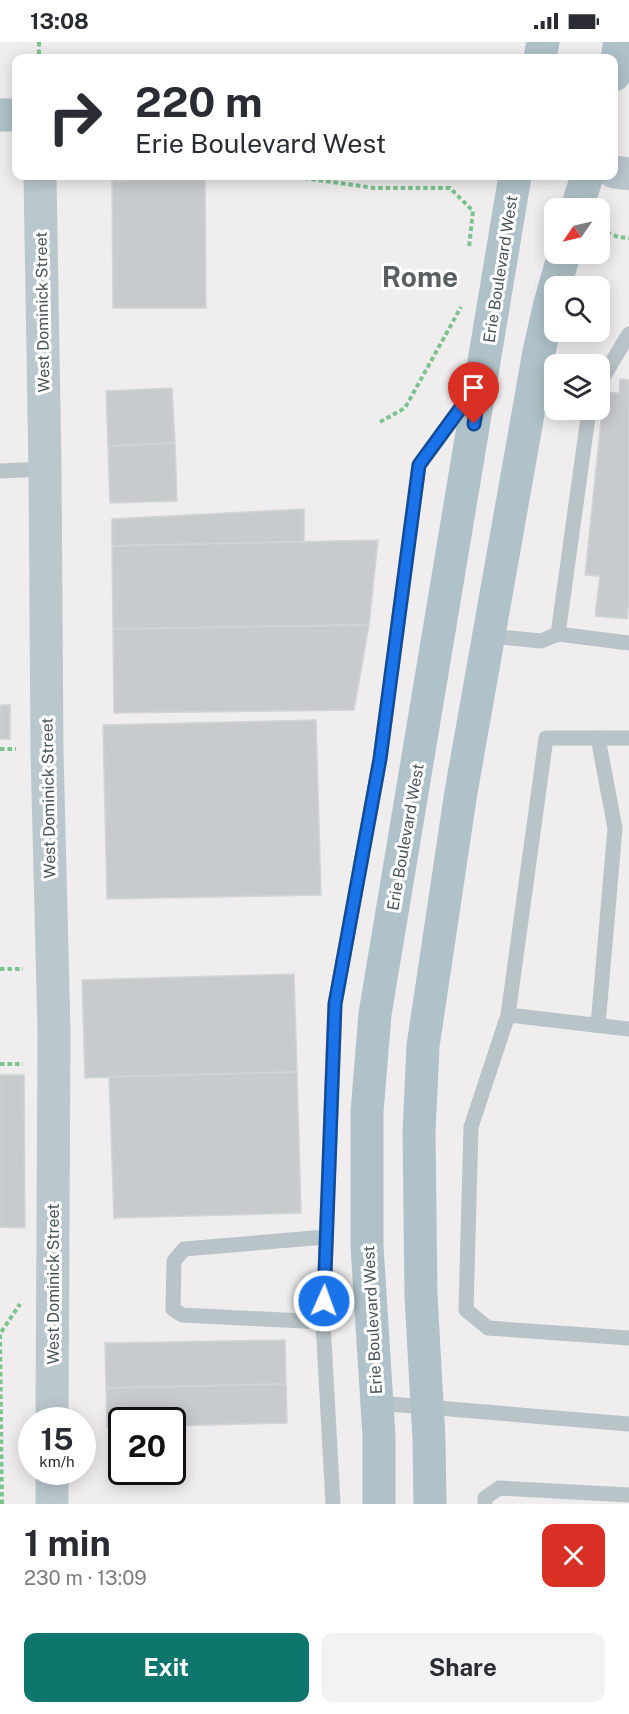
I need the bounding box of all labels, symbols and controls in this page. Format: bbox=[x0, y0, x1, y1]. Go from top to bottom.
text: 13:08 bbox=[30, 8, 89, 34]
text: 220 m bbox=[135, 77, 263, 126]
icon: right bbox=[36, 78, 114, 156]
text: Erie Boulevard West bbox=[135, 127, 386, 159]
street label: Erie Boulevard West bbox=[479, 194, 522, 344]
north arrow bbox=[544, 198, 610, 264]
map controls bbox=[544, 198, 610, 420]
street label: West Dominick Street bbox=[32, 231, 53, 393]
district label: Rome bbox=[382, 260, 458, 293]
button: search bbox=[544, 276, 610, 342]
button: layers bbox=[544, 354, 610, 420]
pin bbox=[448, 362, 499, 424]
icon: arrive bbox=[457, 371, 490, 404]
street label: West Dominick Street bbox=[38, 717, 59, 879]
street label: Erie Boulevard West bbox=[383, 762, 428, 912]
street label: West Dominick Street bbox=[44, 1203, 63, 1365]
street label: Erie Boulevard West bbox=[359, 1245, 386, 1395]
position arrow bbox=[292, 1269, 356, 1333]
speed limit sign: 20 bbox=[108, 1407, 186, 1485]
text: 15 bbox=[40, 1421, 74, 1457]
text: km/h bbox=[39, 1453, 75, 1470]
text: 1 min bbox=[24, 1522, 111, 1564]
button: close bbox=[542, 1524, 605, 1587]
text: 230 m · 13:09 bbox=[24, 1566, 147, 1590]
button: Exit bbox=[24, 1633, 309, 1702]
button: Share bbox=[321, 1633, 605, 1702]

